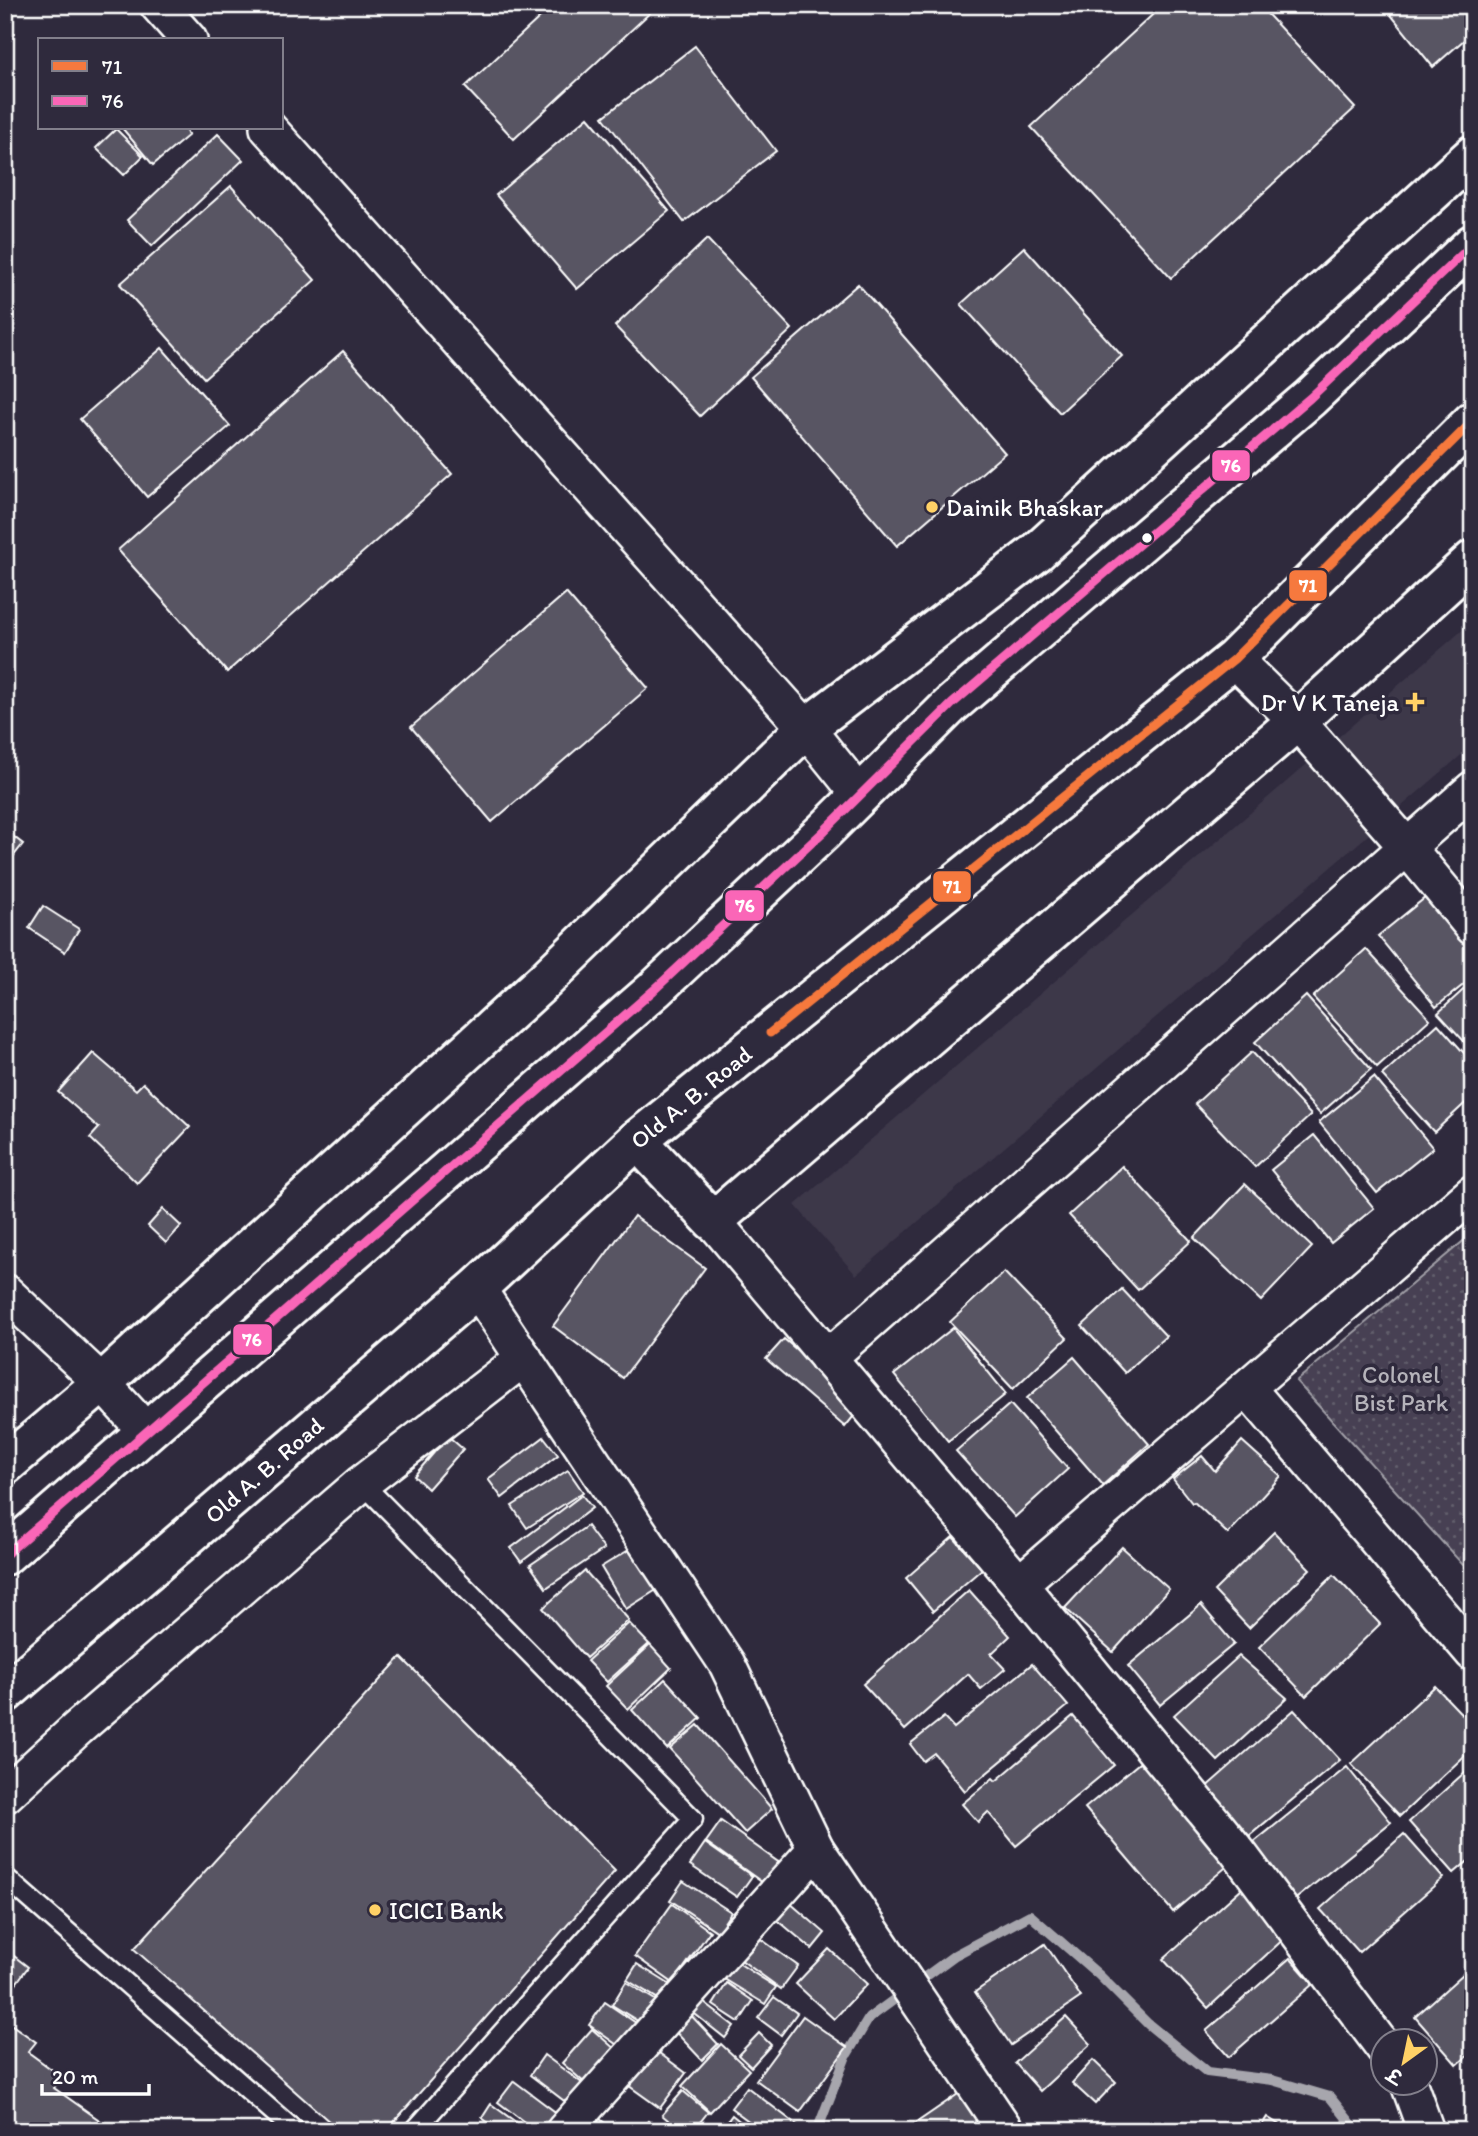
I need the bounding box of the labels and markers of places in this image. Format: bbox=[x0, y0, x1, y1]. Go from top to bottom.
place label: Dainik Bhaskar bbox=[946, 493, 1103, 522]
marker: Dainik Bhaskar bbox=[924, 499, 940, 515]
unlabelled marker bbox=[1140, 531, 1154, 545]
place label: Dr V K Taneja bbox=[1261, 688, 1400, 717]
marker: Dr V K Taneja bbox=[1405, 692, 1425, 712]
place label: ICICI Bank bbox=[389, 1896, 503, 1925]
marker: ICICI Bank bbox=[367, 1902, 383, 1918]

